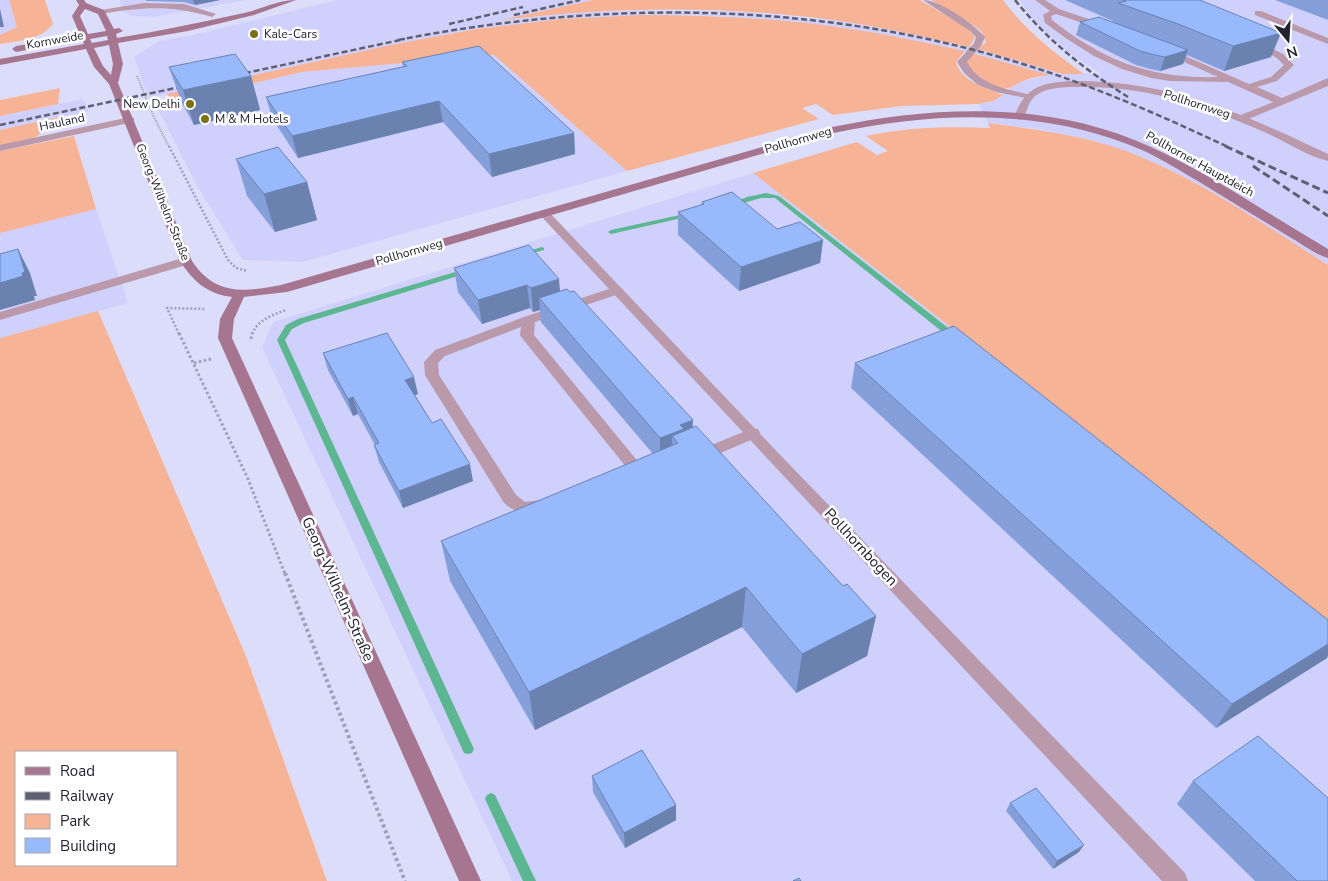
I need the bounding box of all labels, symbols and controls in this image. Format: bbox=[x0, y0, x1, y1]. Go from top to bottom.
north arrow bbox=[1263, 15, 1313, 65]
place label: Kale-Cars bbox=[264, 26, 317, 42]
street label: Kornweide bbox=[25, 27, 85, 53]
marker: Kale-Cars bbox=[248, 28, 260, 40]
text: N bbox=[1284, 41, 1300, 63]
street label: Pollhornweg bbox=[1162, 86, 1232, 122]
place label: New Delhi bbox=[123, 96, 180, 112]
marker: New Delhi bbox=[184, 98, 196, 110]
street label: Hauland bbox=[38, 109, 86, 135]
place label: M & M Hotels bbox=[215, 111, 289, 127]
marker: M & M Hotels bbox=[199, 113, 211, 125]
street label: Pollhornweg bbox=[763, 123, 833, 157]
street label: Pollhorner Hauptdeich bbox=[1143, 128, 1257, 200]
street label: Georg-Wilhelm-Straße bbox=[132, 141, 194, 263]
street label: Pollhornweg bbox=[374, 235, 444, 269]
street label: Pollhornbogen bbox=[820, 504, 902, 590]
street label: Georg-Wilhelm-Straße bbox=[297, 514, 379, 664]
legend bbox=[15, 751, 178, 866]
text: Road bbox=[60, 761, 95, 781]
text: Railway bbox=[60, 786, 114, 806]
text: Park bbox=[60, 811, 90, 831]
text: Building bbox=[60, 836, 116, 856]

